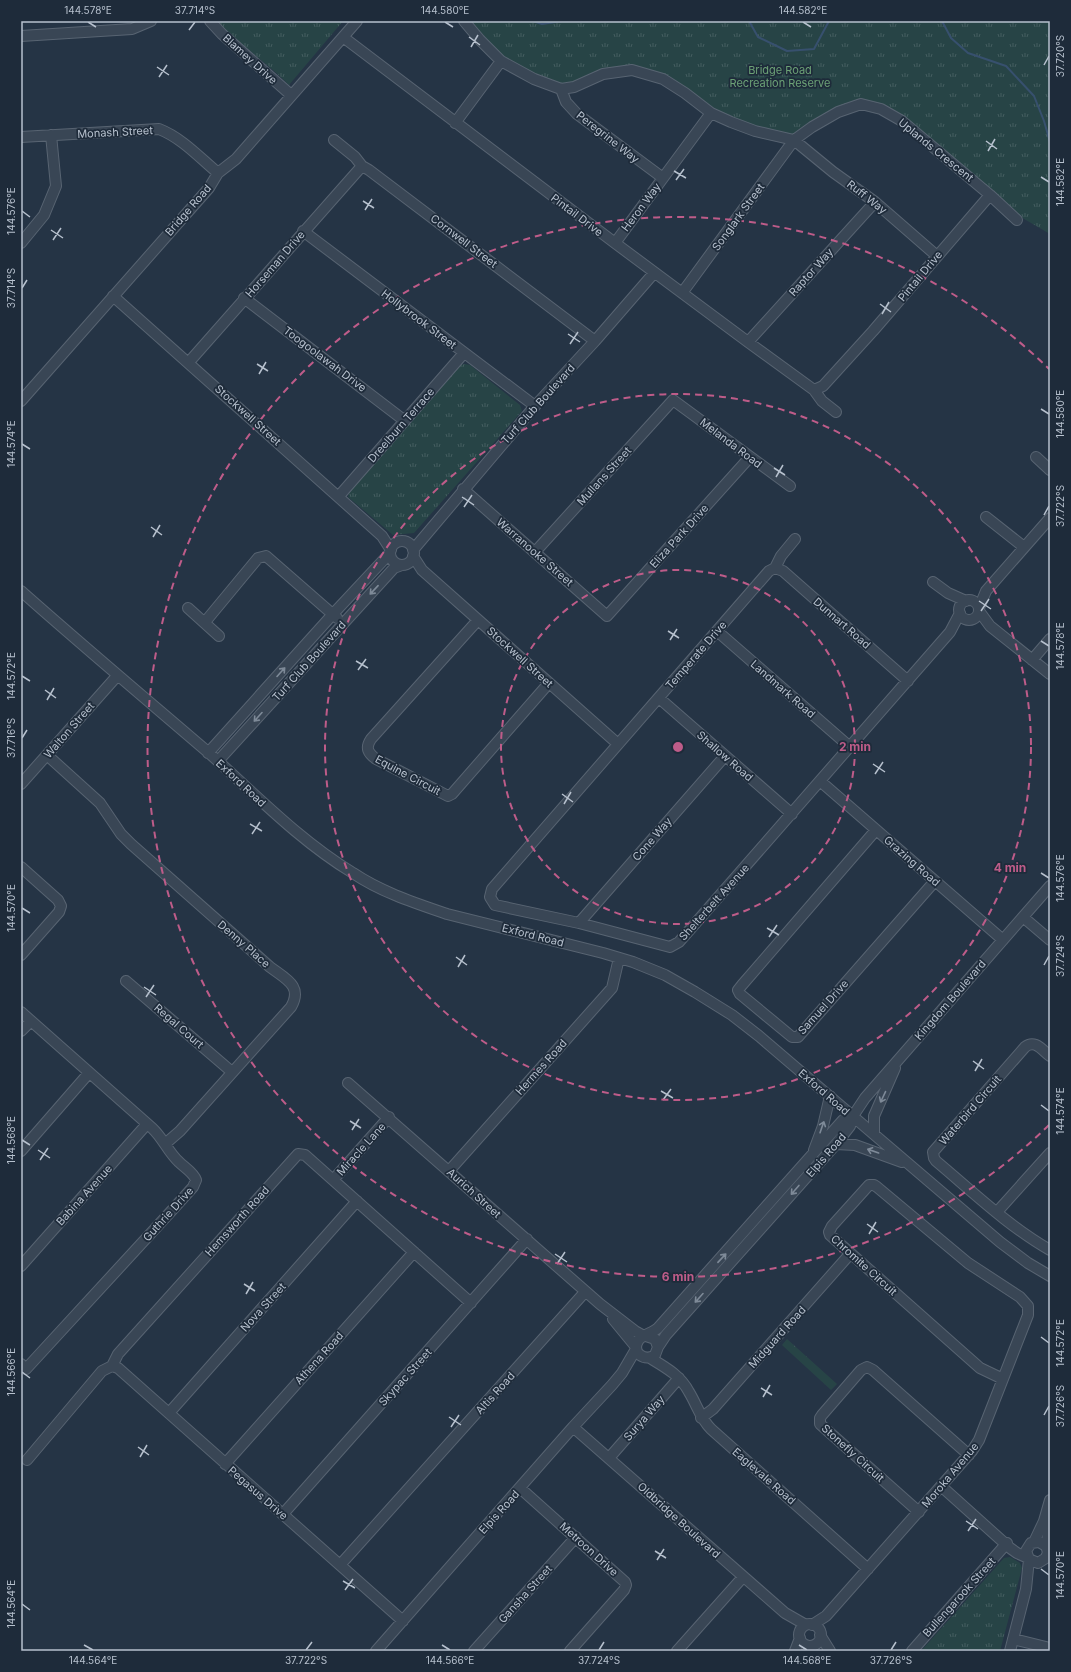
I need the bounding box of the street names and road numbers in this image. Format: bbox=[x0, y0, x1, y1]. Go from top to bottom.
street label: Blamey Drive bbox=[220, 31, 280, 87]
street label: Peregrine Way bbox=[574, 108, 642, 166]
street label: Uplands Crescent bbox=[895, 115, 977, 185]
street label: Monash Street bbox=[77, 123, 154, 141]
street label: Ruff Way bbox=[844, 177, 890, 217]
street label: Heron Way bbox=[618, 180, 664, 234]
street label: Songlark Street bbox=[709, 180, 767, 254]
street label: Bridge Road bbox=[162, 181, 214, 239]
street label: Pintail Drive bbox=[548, 191, 606, 239]
street label: Cornwell Street bbox=[428, 211, 501, 271]
street label: Horseman Drive bbox=[242, 228, 308, 300]
street label: Raptor Way bbox=[786, 245, 836, 299]
street label: Pintail Drive bbox=[895, 248, 945, 304]
street label: Hollybrook Street bbox=[379, 286, 460, 352]
street label: Toogoolawah Drive bbox=[281, 323, 369, 395]
street label: Turf Club Boulevard bbox=[498, 361, 578, 447]
street label: Stockwell Street bbox=[212, 382, 284, 449]
street label: Dreelburn Terrace bbox=[365, 385, 437, 465]
street label: Melanda Road bbox=[697, 415, 765, 471]
street label: Mullans Street bbox=[574, 443, 634, 508]
street label: Eliza Park Drive bbox=[647, 501, 711, 571]
street label: Warranooke Street bbox=[494, 515, 577, 589]
street label: Dunnart Road bbox=[811, 594, 873, 652]
street label: Turf Club Boulevard bbox=[269, 618, 349, 704]
street label: Temperate Drive bbox=[662, 618, 730, 692]
street label: Stockwell Street bbox=[484, 624, 556, 691]
street label: Landmark Road bbox=[748, 657, 818, 721]
street label: Walton Street bbox=[41, 699, 98, 761]
street label: Shallow Road bbox=[694, 728, 756, 784]
street label: Equine Circuit bbox=[373, 752, 444, 798]
street label: Exford Road bbox=[213, 756, 269, 810]
street label: Cone Way bbox=[629, 814, 675, 864]
street label: Grazing Road bbox=[881, 833, 943, 889]
street label: Shelterbelt Avenue bbox=[676, 861, 752, 943]
street label: Denny Place bbox=[215, 917, 273, 971]
street label: Exford Road bbox=[500, 921, 566, 949]
street label: Kingdom Boulevard bbox=[911, 957, 989, 1043]
street label: Samuel Drive bbox=[795, 977, 851, 1037]
street label: Regal Court bbox=[151, 1001, 207, 1052]
street label: Hermes Road bbox=[512, 1036, 570, 1098]
street label: Exford Road bbox=[795, 1066, 853, 1118]
street label: Waterbird Circuit bbox=[936, 1072, 1004, 1148]
street label: Miracle Lane bbox=[333, 1120, 389, 1178]
street label: Elpis Road bbox=[803, 1130, 849, 1180]
street label: Babina Avenue bbox=[53, 1162, 115, 1228]
street label: Aurich Street bbox=[444, 1165, 504, 1221]
street label: Hemsworth Road bbox=[202, 1183, 272, 1259]
street label: Guthrie Drive bbox=[140, 1184, 196, 1244]
street label: Chromite Circuit bbox=[828, 1232, 900, 1299]
street label: Nova Street bbox=[237, 1279, 289, 1334]
street label: Midguard Road bbox=[745, 1303, 809, 1371]
street label: Athena Road bbox=[292, 1329, 346, 1387]
street label: Skypac Street bbox=[375, 1345, 435, 1409]
street label: Altis Road bbox=[472, 1369, 518, 1417]
street label: Surya Way bbox=[620, 1392, 668, 1444]
street label: Stonefly Circuit bbox=[819, 1421, 888, 1485]
street label: Moroka Avenue bbox=[919, 1439, 981, 1511]
street label: Eaglevale Road bbox=[729, 1445, 799, 1507]
street label: Pegasus Drive bbox=[225, 1463, 291, 1523]
street label: Oldbridge Boulevard bbox=[635, 1479, 723, 1561]
street label: Elpis Road bbox=[476, 1487, 522, 1537]
street label: Metroon Drive bbox=[557, 1519, 621, 1579]
street label: Bullengarook Street bbox=[920, 1554, 999, 1640]
street label: Gansha Street bbox=[495, 1562, 555, 1626]

